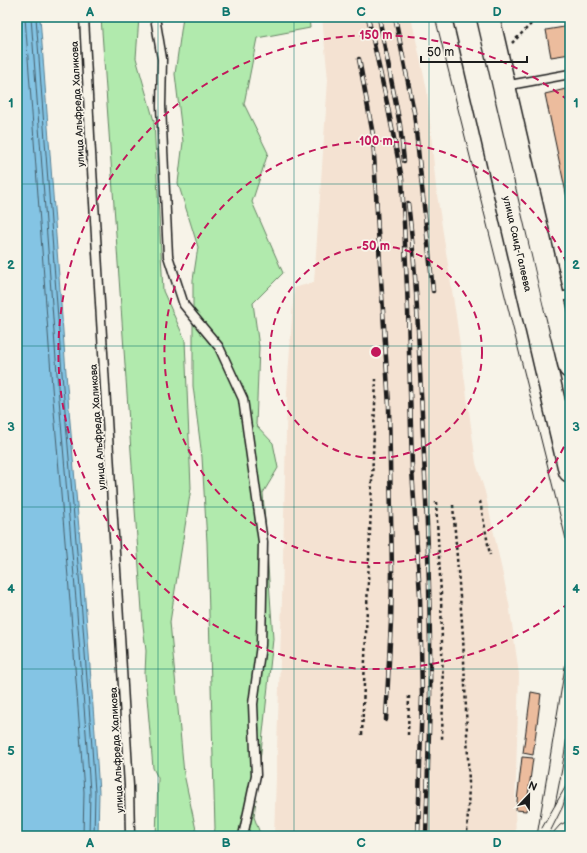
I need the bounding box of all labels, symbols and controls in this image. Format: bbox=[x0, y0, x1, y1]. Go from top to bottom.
text: A bbox=[85, 4, 94, 20]
text: B bbox=[221, 4, 231, 20]
text: C bbox=[356, 4, 366, 20]
text: D bbox=[492, 4, 502, 20]
text: 150 m bbox=[360, 28, 392, 43]
scale bar bbox=[421, 38, 527, 64]
street label: улица Альфреда Халикова bbox=[69, 41, 87, 167]
text: 50 m bbox=[427, 45, 454, 60]
text: 1 bbox=[8, 95, 14, 111]
text: 1 bbox=[573, 95, 579, 111]
text: 100 m bbox=[359, 134, 393, 149]
street label: улица Саид-Галеева bbox=[500, 195, 534, 293]
text: 50 m bbox=[362, 239, 390, 254]
text: 2 bbox=[7, 257, 15, 273]
text: 2 bbox=[572, 257, 580, 273]
centre of rings bbox=[369, 345, 383, 359]
street label: улица Альфреда Халикова bbox=[88, 364, 108, 490]
text: 3 bbox=[7, 419, 15, 435]
text: 3 bbox=[572, 419, 580, 435]
text: 4 bbox=[7, 581, 15, 597]
text: 4 bbox=[572, 581, 580, 597]
street label: улица Альфреда Халикова bbox=[108, 687, 126, 813]
text: 5 bbox=[7, 743, 15, 759]
text: 5 bbox=[572, 743, 580, 759]
north arrow bbox=[509, 775, 549, 815]
text: N bbox=[526, 779, 539, 794]
text: A bbox=[85, 835, 94, 851]
text: B bbox=[221, 835, 231, 851]
text: C bbox=[356, 835, 366, 851]
text: D bbox=[492, 835, 502, 851]

